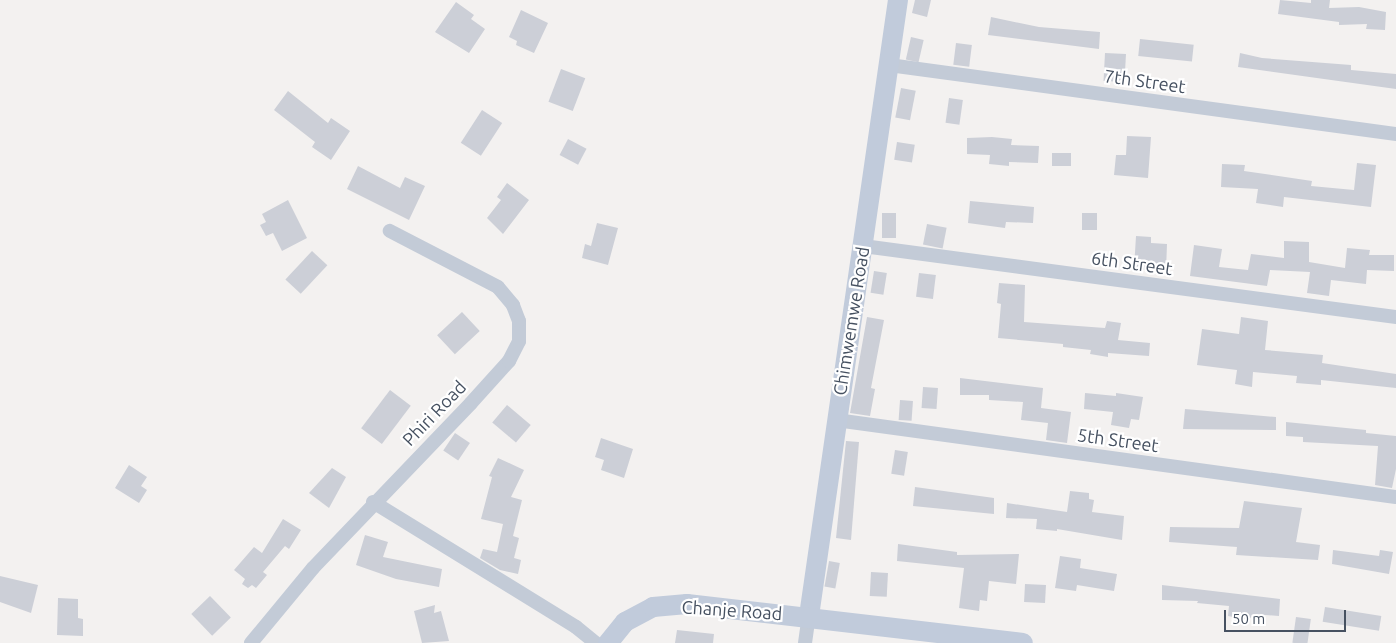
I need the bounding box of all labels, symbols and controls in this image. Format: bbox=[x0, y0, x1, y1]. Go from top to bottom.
street label: 7th Street bbox=[1103, 65, 1187, 97]
street label: Chimwemwe Road bbox=[829, 245, 873, 397]
street label: 6th Street bbox=[1090, 247, 1174, 279]
street label: Phiri Road bbox=[398, 376, 470, 450]
street label: 5th Street bbox=[1076, 424, 1160, 456]
street label: Chanje Road bbox=[681, 596, 783, 624]
scale bar bbox=[1226, 600, 1348, 632]
text: 50 m bbox=[1232, 610, 1265, 627]

